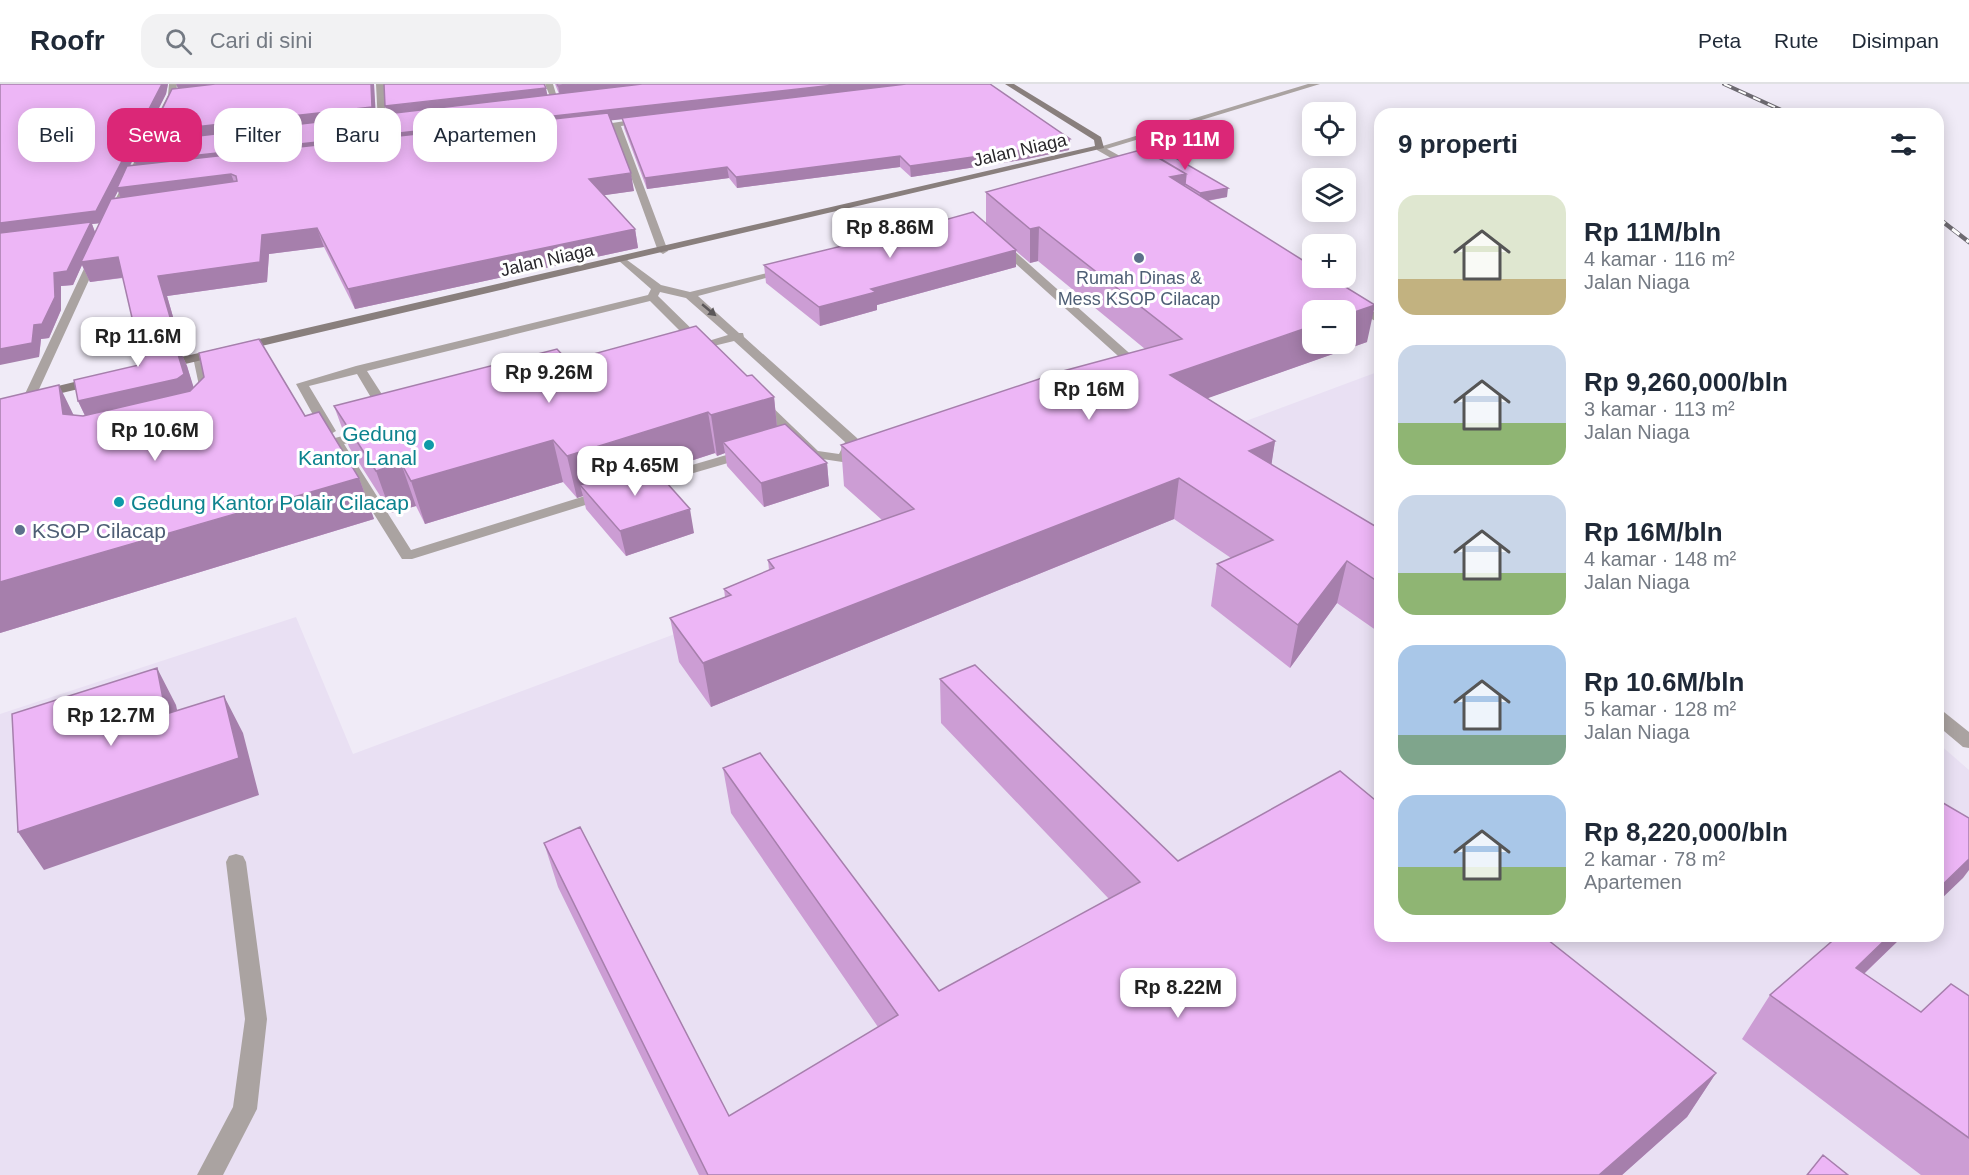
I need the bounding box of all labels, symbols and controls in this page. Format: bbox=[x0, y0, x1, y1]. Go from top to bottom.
search box bbox=[141, 14, 561, 68]
text: Roofr bbox=[30, 25, 105, 56]
icon: search bbox=[162, 25, 195, 58]
text: Cari di sini bbox=[210, 28, 312, 53]
text: Peta bbox=[1698, 29, 1741, 52]
text: Rute bbox=[1774, 29, 1818, 52]
text: Disimpan bbox=[1851, 29, 1939, 52]
map controls bbox=[1302, 102, 1356, 354]
button: locate bbox=[1302, 102, 1356, 156]
chip: Beli bbox=[18, 108, 95, 162]
chip: Sewa bbox=[107, 108, 202, 162]
chip: Filter bbox=[214, 108, 302, 162]
chip: Baru bbox=[314, 108, 401, 162]
chip: Apartemen bbox=[413, 108, 557, 162]
pin: Rp 11M bbox=[1136, 120, 1234, 171]
text: Rp 11M bbox=[1150, 128, 1220, 150]
icon: filters bbox=[1887, 128, 1920, 161]
street label: Jalan Niaga bbox=[971, 129, 1070, 170]
text: 9 properti bbox=[1398, 129, 1518, 159]
button: layers bbox=[1302, 168, 1356, 222]
pin: Rp 8.86M bbox=[828, 208, 952, 259]
text: Rp 8.86M bbox=[846, 216, 934, 238]
text: Rp 11M/bln bbox=[1584, 217, 1721, 247]
icon: home bbox=[1446, 219, 1518, 291]
button: + bbox=[1302, 234, 1356, 288]
street label: Jalan Niaga bbox=[498, 239, 597, 280]
text: 4 kamar · 116 m² bbox=[1584, 248, 1735, 270]
marker: Rumah Dinas & Mess KSOP Cilacap bbox=[1132, 251, 1146, 265]
place label: Rumah Dinas & Mess KSOP Cilacap bbox=[1058, 268, 1220, 309]
text: Jalan Niaga bbox=[1584, 271, 1690, 293]
button: − bbox=[1302, 300, 1356, 354]
one-way arrow bbox=[701, 304, 717, 317]
pin: Rp 11.6M bbox=[76, 317, 200, 368]
text: Rp 11.6M bbox=[95, 325, 181, 347]
pin: Rp 9.26M bbox=[487, 353, 611, 404]
text: Rp 9.26M bbox=[505, 361, 593, 383]
text: Rp 9,260,000/bln bbox=[1584, 367, 1788, 397]
icon: home bbox=[1446, 369, 1518, 441]
pin: Rp 16M bbox=[1040, 370, 1138, 421]
text: Rp 16M bbox=[1053, 378, 1125, 400]
text: 3 kamar · 113 m² bbox=[1584, 398, 1735, 420]
pin: Rp 10.6M bbox=[93, 411, 217, 462]
text: Rp 10.6M bbox=[111, 419, 199, 441]
text: Jalan Niaga bbox=[1584, 421, 1690, 443]
place label: Gedung Kantor Lanal bbox=[298, 422, 417, 469]
marker: Gedung Kantor Lanal bbox=[422, 438, 436, 452]
pin: Rp 4.65M bbox=[573, 446, 697, 497]
text: Rp 4.65M bbox=[591, 454, 679, 476]
place label: Gedung Kantor Polair Cilacap bbox=[131, 491, 409, 514]
marker: Gedung Kantor Polair Cilacap bbox=[112, 495, 126, 509]
text: Rp 16M/bln bbox=[1584, 517, 1723, 547]
place label: KSOP Cilacap bbox=[32, 519, 166, 542]
icon: home bbox=[1446, 519, 1518, 591]
marker: KSOP Cilacap bbox=[13, 523, 27, 537]
text: 4 kamar · 148 m² bbox=[1584, 548, 1736, 570]
text: Jalan Niaga bbox=[1584, 571, 1690, 593]
text: Rp 10.6M/bln bbox=[1584, 667, 1744, 697]
icon: home bbox=[1446, 669, 1518, 741]
pin: Rp 12.7M bbox=[49, 696, 173, 747]
text: 5 kamar · 128 m² bbox=[1584, 698, 1736, 720]
text: Rp 12.7M bbox=[67, 704, 155, 726]
text: Jalan Niaga bbox=[1584, 721, 1690, 743]
text: Rp 8,220,000/bln bbox=[1584, 817, 1788, 847]
icon: home bbox=[1446, 819, 1518, 891]
text: 2 kamar · 78 m² bbox=[1584, 848, 1725, 870]
text: Apartemen bbox=[1584, 871, 1682, 893]
pin: Rp 8.22M bbox=[1116, 968, 1240, 1019]
text: Rp 8.22M bbox=[1134, 976, 1222, 998]

